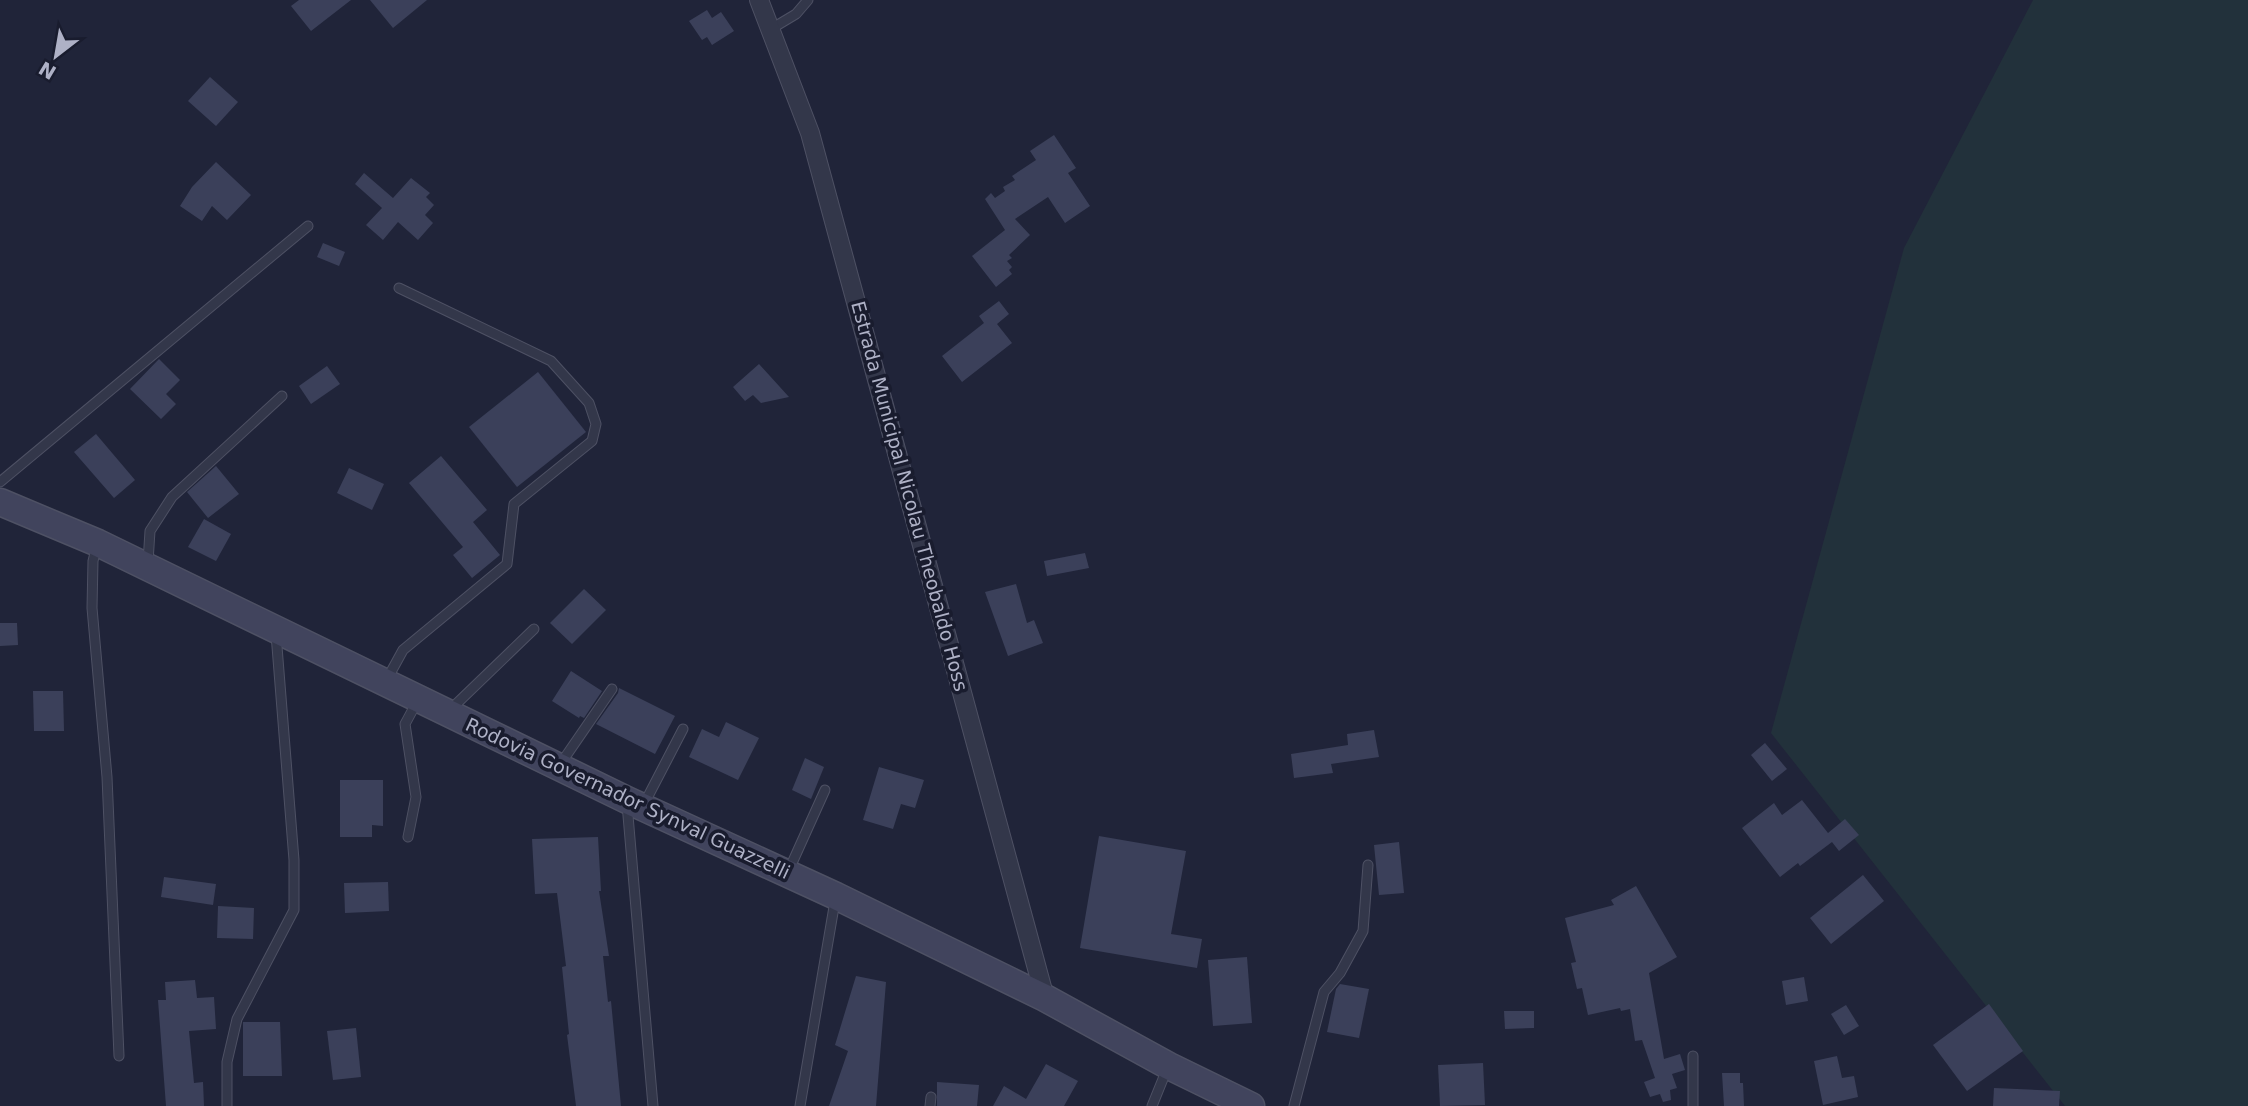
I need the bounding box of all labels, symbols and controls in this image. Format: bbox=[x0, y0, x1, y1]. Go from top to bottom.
north arrow bbox=[21, 21, 91, 91]
text: N bbox=[35, 57, 60, 84]
street label: Estrada Municipal Nicolau Theobaldo Hoss bbox=[847, 299, 973, 693]
street label: Rodovia Governador Synval Guazzelli bbox=[462, 713, 794, 883]

